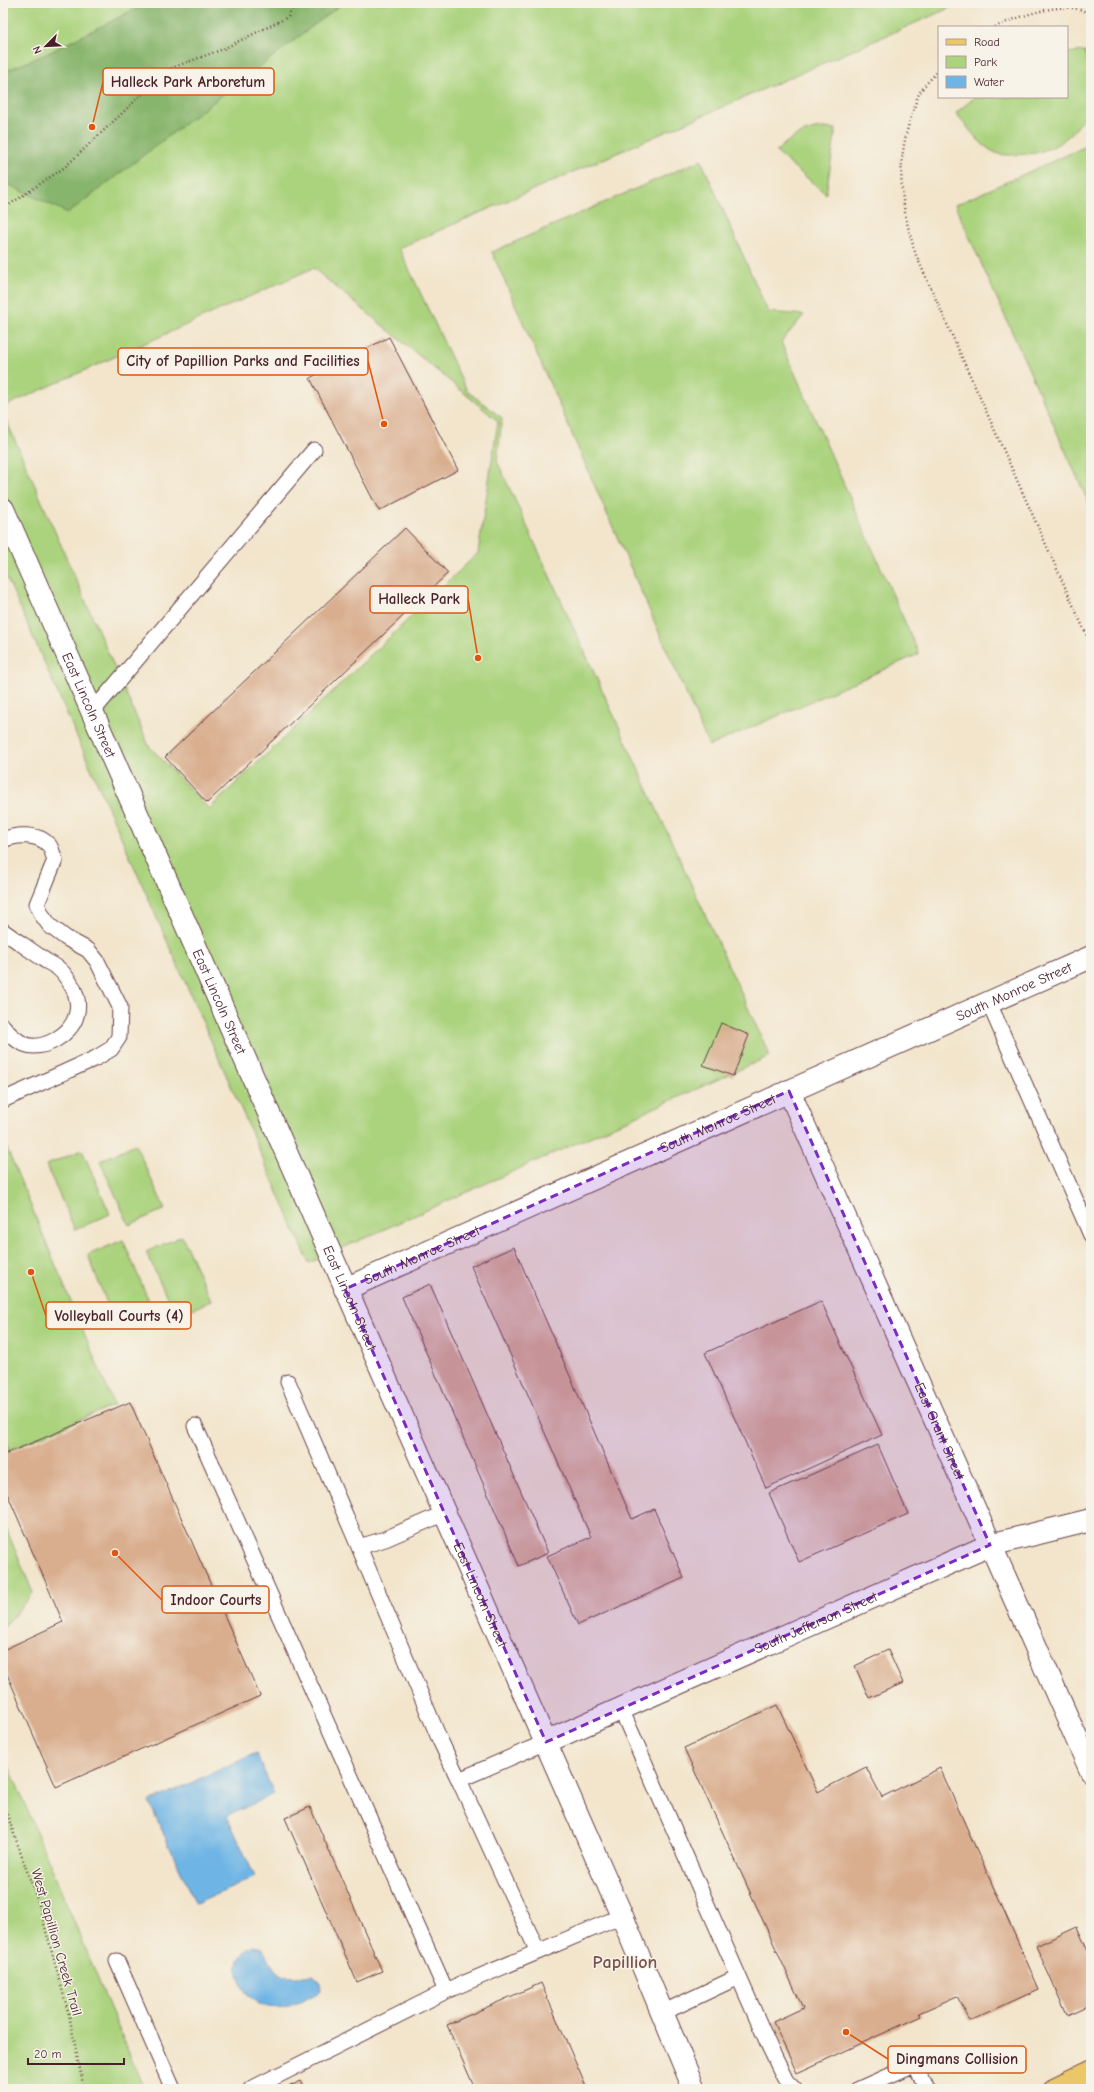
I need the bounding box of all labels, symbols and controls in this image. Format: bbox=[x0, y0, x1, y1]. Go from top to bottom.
north arrow bbox=[26, 26, 66, 66]
legend bbox=[938, 26, 1068, 98]
text: Road bbox=[974, 35, 1000, 49]
text: N bbox=[30, 44, 45, 56]
text: Park bbox=[974, 55, 997, 69]
callout: Halleck Park Arboretum bbox=[103, 68, 274, 95]
text: Halleck Park Arboretum bbox=[111, 73, 265, 91]
text: Water bbox=[974, 75, 1004, 89]
callout: City of Papillion Parks and Facilities bbox=[118, 348, 368, 375]
text: City of Papillion Parks and Facilities bbox=[126, 352, 360, 370]
callout: Halleck Park bbox=[370, 586, 468, 613]
text: Halleck Park bbox=[378, 590, 461, 608]
street label: East Lincoln Street bbox=[58, 650, 120, 761]
street label: East Lincoln Street bbox=[189, 947, 250, 1058]
street label: South Monroe Street bbox=[953, 958, 1075, 1025]
street label: South Monroe Street bbox=[657, 1090, 779, 1157]
street label: South Monroe Street bbox=[361, 1222, 483, 1288]
street label: East Lincoln Street bbox=[319, 1243, 381, 1354]
callout: Volleyball Courts (4) bbox=[46, 1302, 191, 1329]
text: Volleyball Courts (4) bbox=[54, 1307, 184, 1325]
street label: East Grant Street bbox=[911, 1380, 969, 1483]
street label: East Lincoln Street bbox=[450, 1540, 511, 1651]
callout: Indoor Courts bbox=[162, 1586, 269, 1613]
street label: South Jefferson Street bbox=[752, 1588, 881, 1658]
text: Indoor Courts bbox=[171, 1591, 261, 1609]
street label: West Papillion Creek Trail bbox=[27, 1867, 86, 2018]
district label: Papillion bbox=[593, 1952, 657, 1973]
scale bar bbox=[28, 2040, 124, 2066]
callout: Dingmans Collision bbox=[888, 2046, 1026, 2073]
text: 20 m bbox=[34, 2047, 62, 2061]
text: Dingmans Collision bbox=[896, 2050, 1018, 2068]

